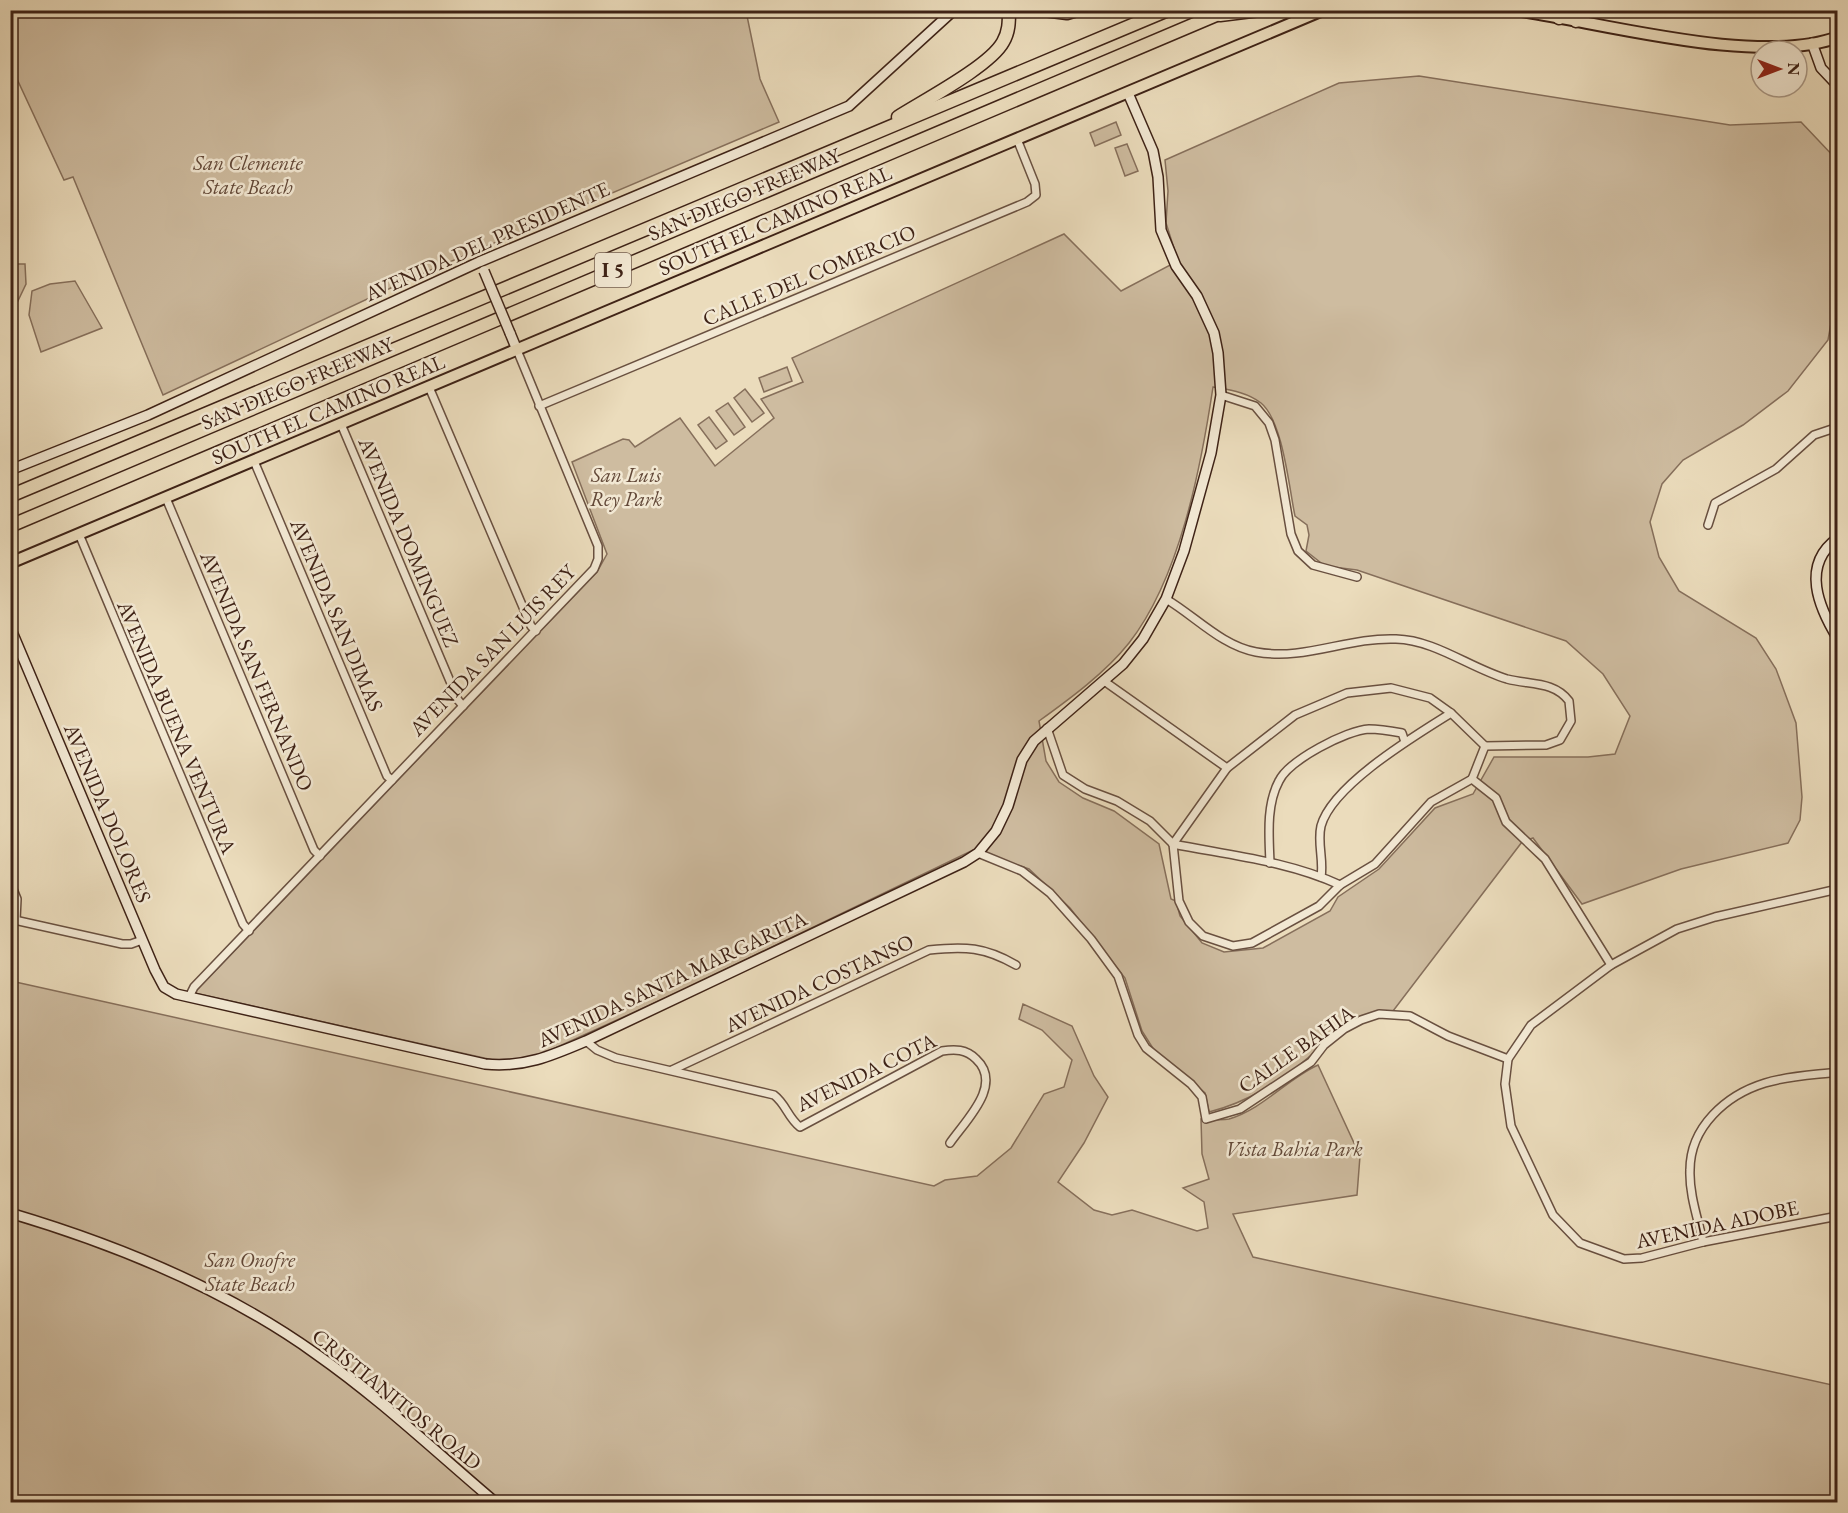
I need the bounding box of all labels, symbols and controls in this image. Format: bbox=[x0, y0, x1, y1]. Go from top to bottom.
north arrow bbox=[1749, 39, 1809, 99]
text: N bbox=[1783, 63, 1804, 76]
street label: SAN DIEGO FREEWAY bbox=[644, 141, 846, 247]
park label: San Clemente State Beach bbox=[192, 149, 304, 200]
street label: SOUTH EL CAMINO REAL bbox=[654, 158, 896, 281]
street label: AVENIDA DEL PRESIDENTE bbox=[360, 175, 614, 308]
street label: CALLE DEL COMERCIO bbox=[698, 218, 920, 332]
road number: I 5 bbox=[595, 253, 631, 287]
street label: SAN DIEGO FREEWAY bbox=[197, 330, 399, 436]
street label: SOUTH EL CAMINO REAL bbox=[207, 347, 449, 470]
street label: AVENIDA DOMINGUEZ bbox=[352, 432, 466, 651]
park label: San Luis Rey Park bbox=[590, 461, 663, 512]
street label: AVENIDA SAN DIMAS bbox=[284, 514, 390, 715]
street label: AVENIDA SAN FERNANDO bbox=[194, 546, 320, 795]
street label: AVENIDA SAN LUIS REY bbox=[402, 557, 582, 742]
street label: AVENIDA BUENA VENTURA bbox=[111, 595, 243, 858]
street label: AVENIDA DOLORES bbox=[58, 718, 158, 907]
street label: AVENIDA SANTA MARGARITA bbox=[532, 904, 812, 1054]
street label: AVENIDA COSTANSO bbox=[719, 927, 918, 1039]
street label: CALLE BAHIA bbox=[1233, 999, 1360, 1099]
street label: AVENIDA COTA bbox=[791, 1026, 941, 1118]
park label: Vista Bahia Park bbox=[1225, 1135, 1363, 1162]
street label: AVENIDA ADOBE bbox=[1632, 1194, 1801, 1255]
park label: San Onofre State Beach bbox=[204, 1246, 296, 1297]
street label: CRISTIANITOS ROAD bbox=[307, 1322, 487, 1476]

